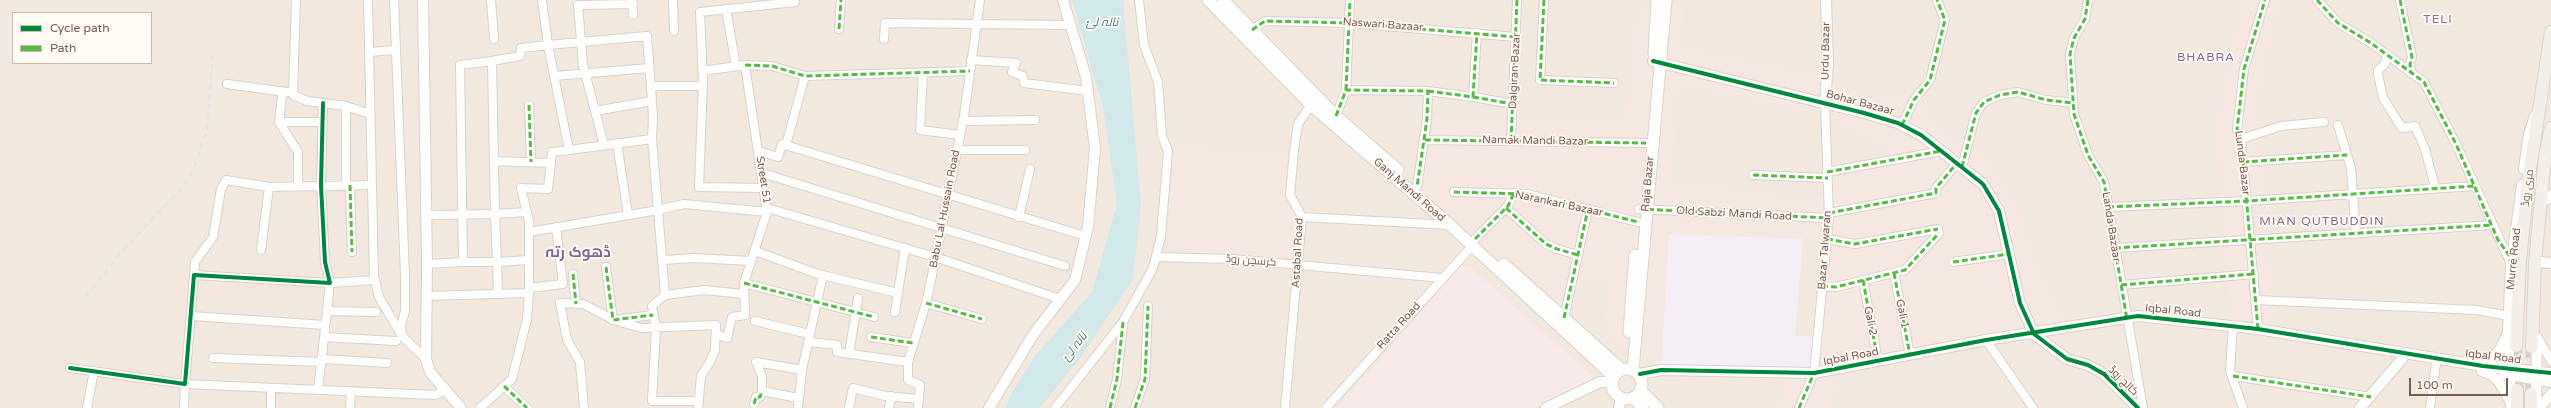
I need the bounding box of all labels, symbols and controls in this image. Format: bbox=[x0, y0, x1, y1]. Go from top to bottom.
legend bbox=[12, 12, 152, 64]
district label: TELI bbox=[2423, 13, 2453, 27]
water label: نالہ لئ bbox=[1086, 16, 1118, 30]
street label: Naswari Bazaar bbox=[1342, 16, 1424, 34]
text: Cycle path bbox=[50, 21, 109, 35]
street label: Urdu Bazar bbox=[1819, 22, 1833, 80]
street label: Dalgiran Bazar bbox=[1506, 33, 1524, 109]
text: Path bbox=[50, 41, 76, 55]
district label: BHABRA bbox=[2177, 51, 2235, 65]
street label: Bohar Bazaar bbox=[1824, 88, 1896, 118]
street label: Lunda Bazar bbox=[2231, 130, 2253, 196]
street label: Namak Mandi Bazar bbox=[1482, 133, 1588, 149]
street label: Babu Lal Hussain Road bbox=[927, 149, 963, 269]
street label: Street 51 bbox=[753, 155, 773, 205]
street label: Ganj Mandi Road bbox=[1370, 155, 1448, 225]
street label: Raja Bazar bbox=[1639, 156, 1657, 212]
street label: مری روڈ bbox=[2519, 169, 2537, 207]
street label: Narankari Bazaar bbox=[1514, 188, 1604, 220]
street label: Landa Bazaar bbox=[2099, 191, 2123, 263]
street label: Old Sabzi Mandi Road bbox=[1676, 204, 1792, 224]
street label: Bazar Talwaran bbox=[1816, 210, 1834, 290]
district label: MIAN QUTBUDDIN bbox=[2259, 215, 2385, 229]
street label: Astabal Road bbox=[1290, 218, 1306, 288]
street label: Murre Road bbox=[2504, 227, 2524, 291]
district label: ڈھوک رتہ bbox=[545, 244, 611, 262]
street label: کرسچن روڈ bbox=[1225, 253, 1277, 269]
street label: Gali 1 bbox=[1893, 298, 1911, 330]
street label: Ratta Road bbox=[1374, 300, 1424, 352]
street label: Iqbal Road bbox=[2144, 301, 2202, 321]
street label: Gali 2 bbox=[1861, 305, 1879, 337]
water label: نالہ لئ bbox=[1059, 330, 1091, 364]
street label: Iqbal Road bbox=[1822, 345, 1880, 369]
street label: Iqbal Road bbox=[2464, 347, 2522, 367]
street label: کالج روڈ bbox=[2105, 363, 2141, 399]
scale bar bbox=[2411, 370, 2510, 396]
text: 100 m bbox=[2416, 378, 2453, 392]

